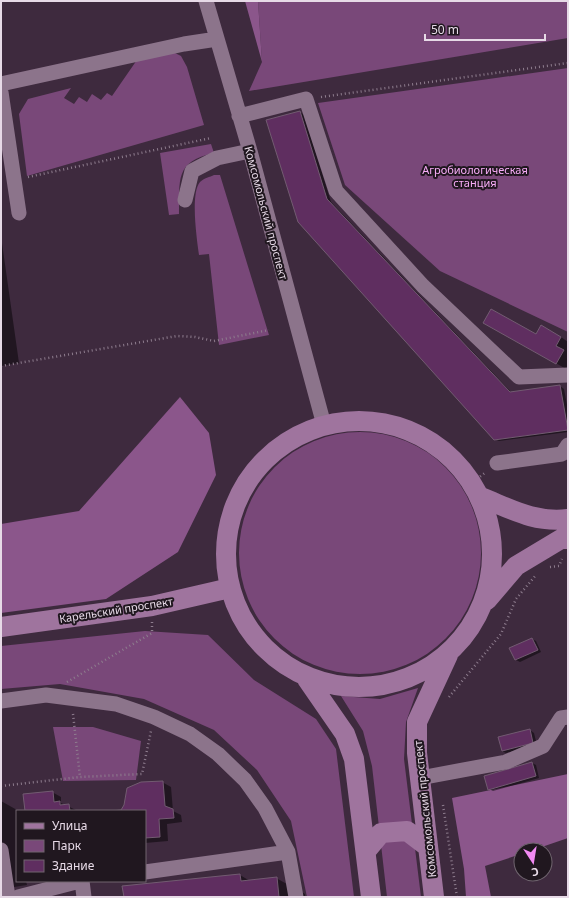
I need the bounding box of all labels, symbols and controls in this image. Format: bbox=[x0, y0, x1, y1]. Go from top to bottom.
scale bar bbox=[425, 16, 545, 42]
text: 50 m bbox=[431, 21, 459, 38]
street label: Комсомольский проспект bbox=[241, 144, 292, 281]
park label: Агробиологическая станция bbox=[422, 162, 528, 190]
street label: Карельский проспект bbox=[58, 593, 174, 626]
street label: Комсомольский проспект bbox=[410, 740, 439, 878]
legend bbox=[16, 810, 146, 882]
text: Улица bbox=[52, 817, 87, 834]
text: Парк bbox=[52, 837, 82, 854]
north arrow bbox=[513, 842, 553, 882]
text: Здание bbox=[52, 857, 95, 874]
text: С bbox=[530, 864, 540, 880]

